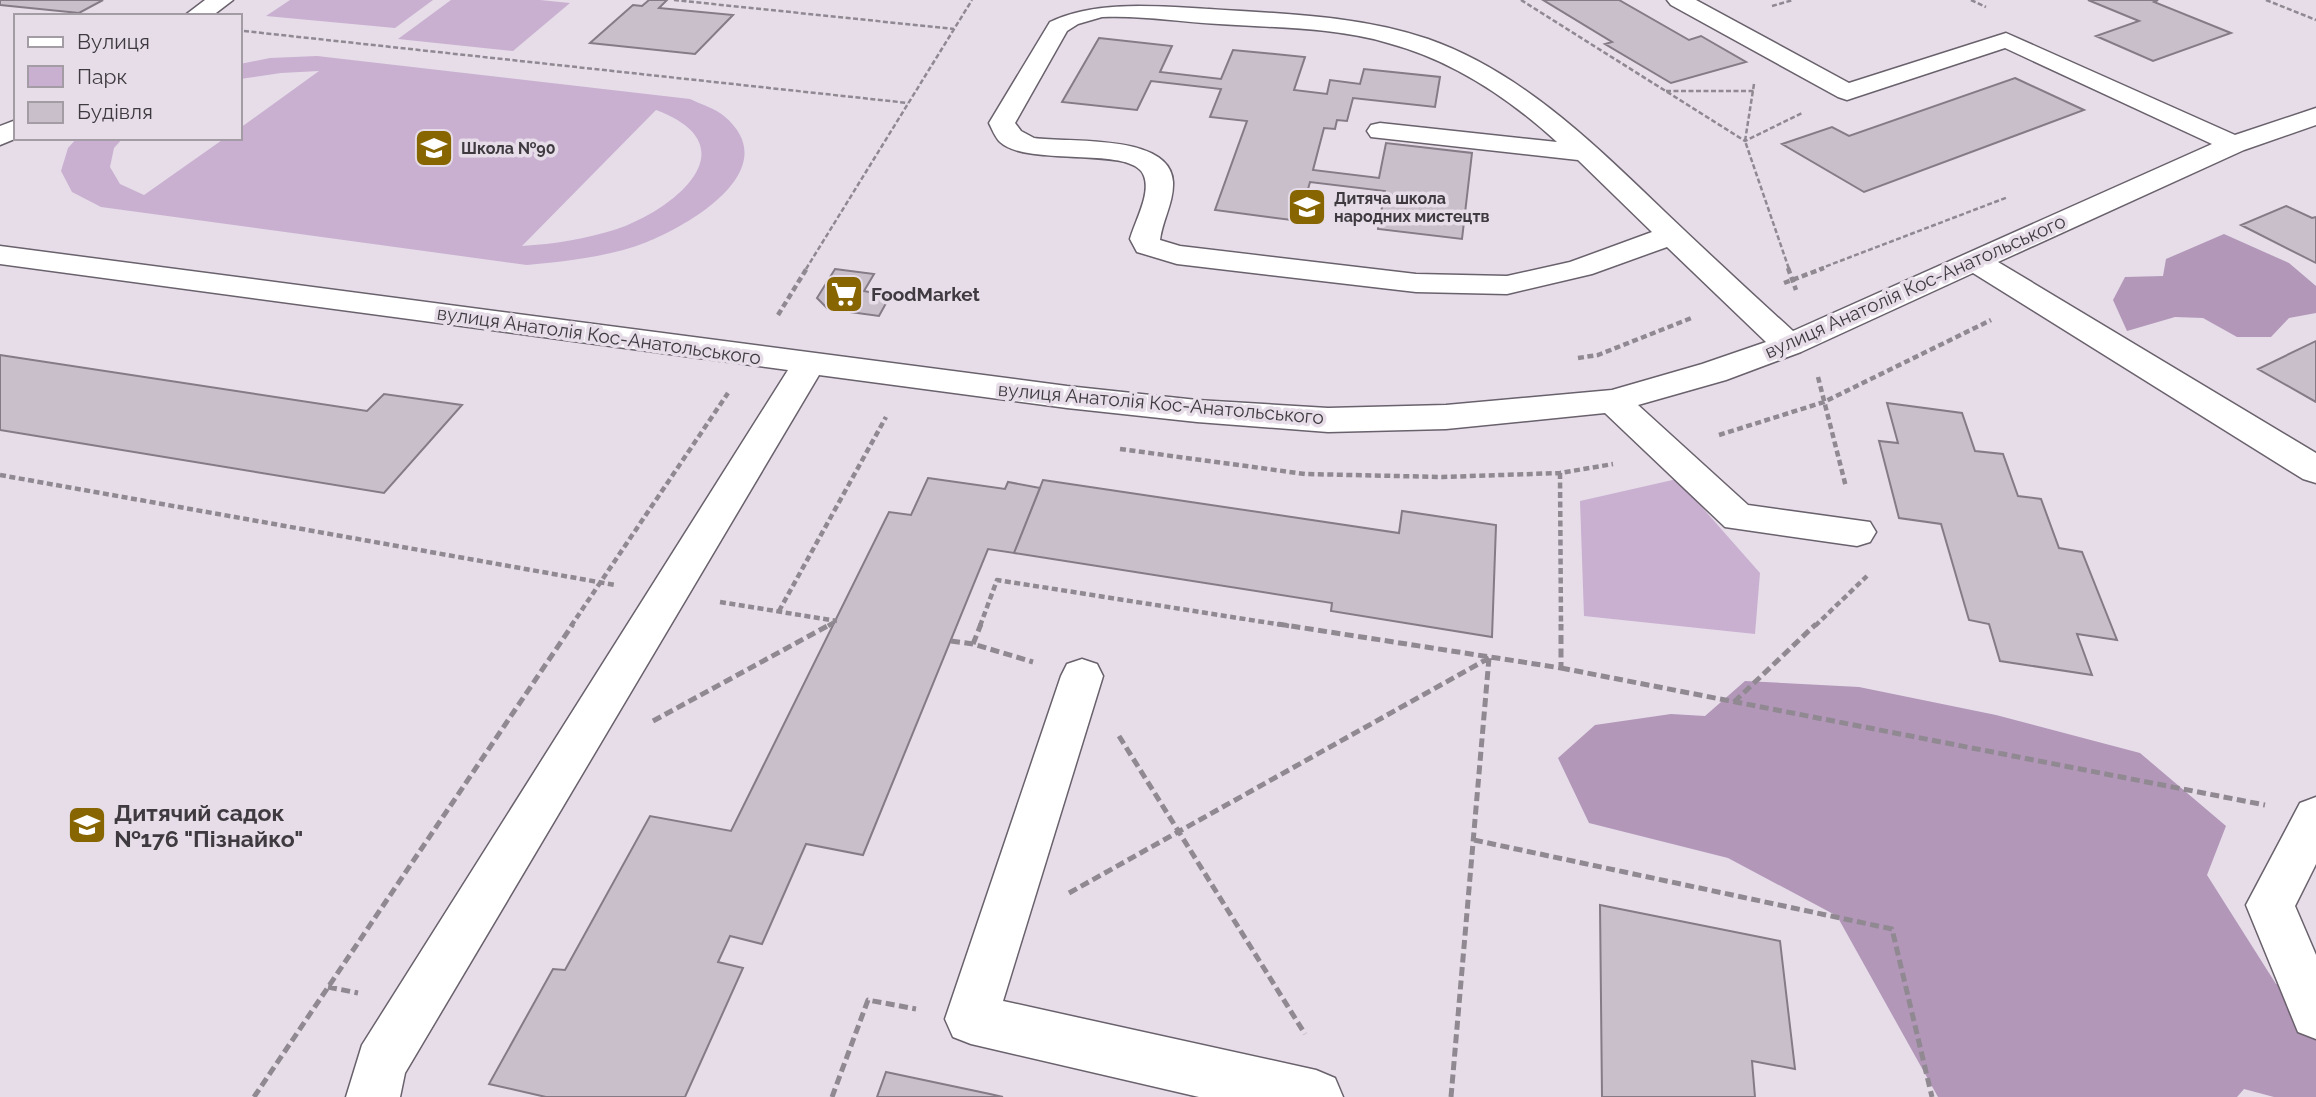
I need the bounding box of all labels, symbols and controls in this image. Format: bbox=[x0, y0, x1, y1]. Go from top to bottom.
legend bbox=[14, 14, 242, 140]
text: Вулиця bbox=[77, 29, 150, 54]
text: Парк bbox=[77, 64, 127, 89]
text: Будівля bbox=[77, 99, 153, 124]
school or university icon: Школа №90 bbox=[413, 127, 455, 169]
place label: Школа №90 bbox=[461, 139, 556, 158]
school or university icon: Дитяча школа народних мистецтв bbox=[1286, 186, 1328, 228]
place label: Дитяча школа народних мистецтв bbox=[1334, 189, 1489, 226]
street label: вулиця Анатолія Кос-Анатольського bbox=[1761, 209, 2069, 363]
supermarket icon: FoodMarket bbox=[823, 273, 865, 315]
place label: FoodMarket bbox=[871, 283, 981, 305]
street label: вулиця Анатолія Кос-Анатольського bbox=[436, 301, 762, 369]
street label: вулиця Анатолія Кос-Анатольського bbox=[997, 378, 1325, 428]
place label: Дитячий садок №176 "Пізнайко" bbox=[114, 799, 303, 852]
school or university icon: Дитячий садок №176 "Пізнайко" bbox=[66, 804, 108, 846]

